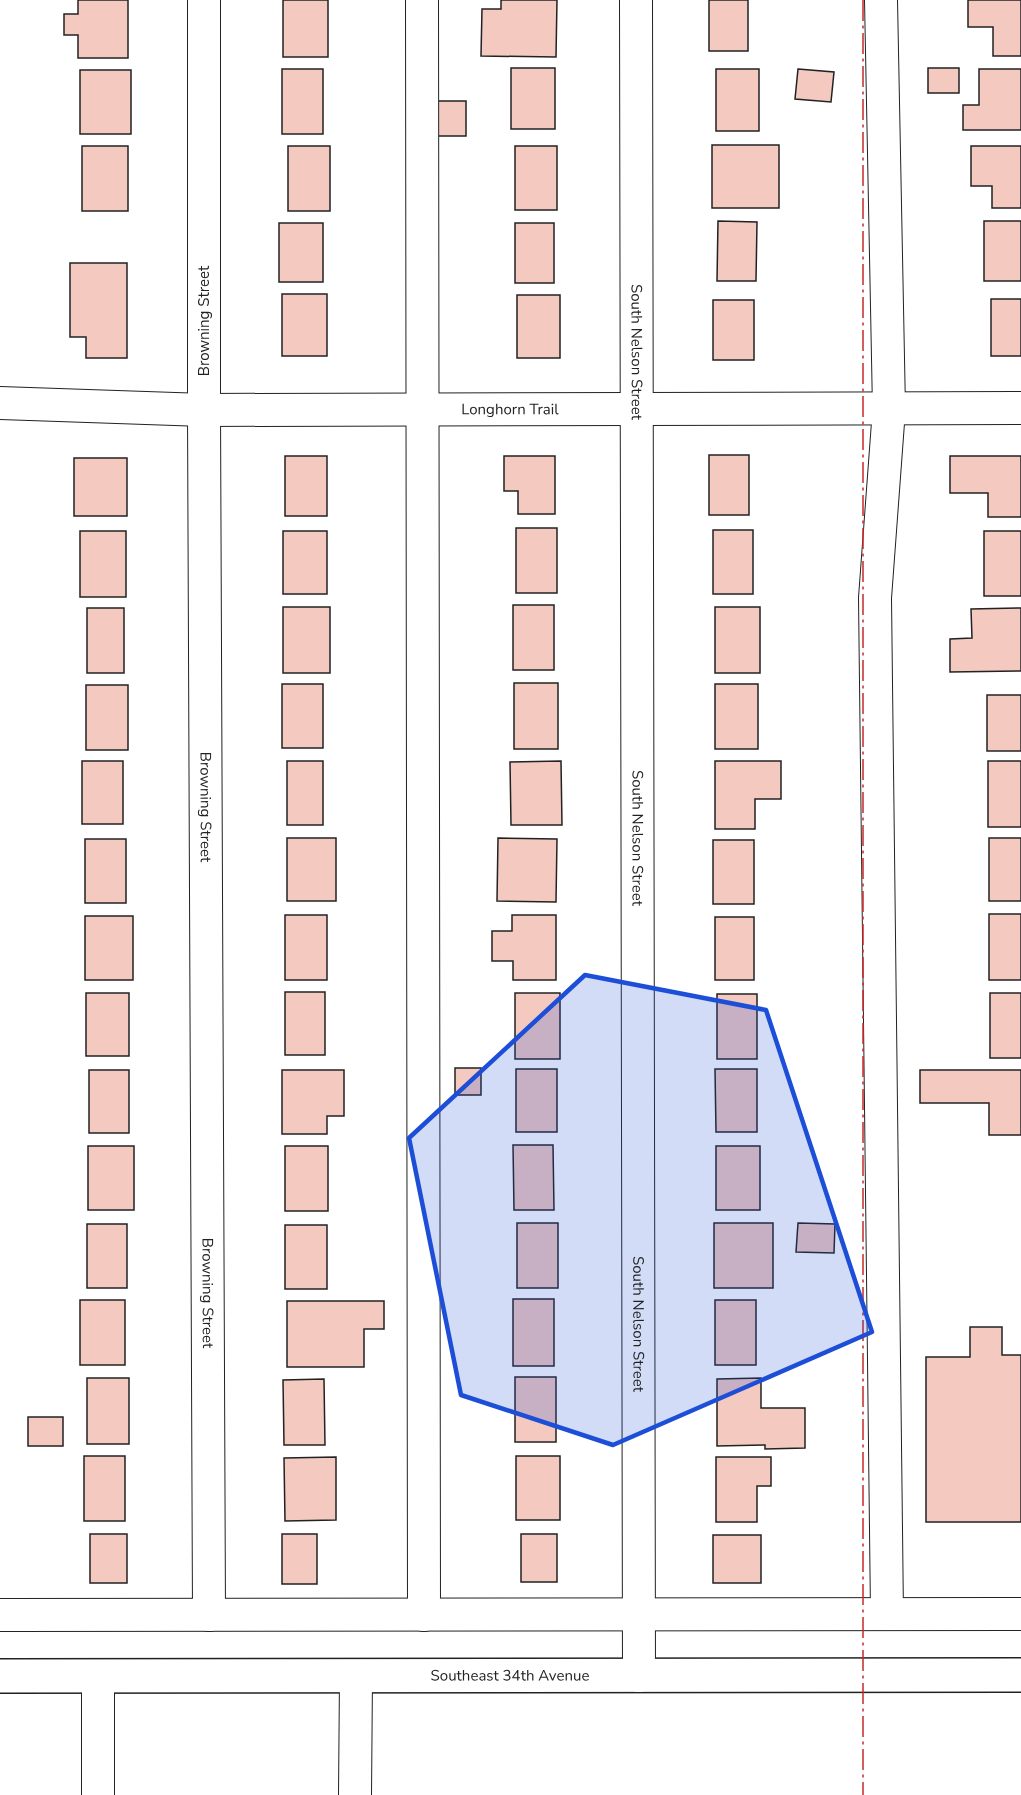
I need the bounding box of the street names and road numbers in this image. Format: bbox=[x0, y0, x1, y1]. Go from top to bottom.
street label: Browning Street bbox=[194, 265, 214, 376]
street label: South Nelson Street bbox=[627, 284, 647, 421]
street label: Longhorn Trail bbox=[461, 399, 559, 419]
street label: Browning Street bbox=[195, 752, 216, 863]
street label: South Nelson Street bbox=[627, 770, 648, 907]
street label: Browning Street bbox=[197, 1238, 218, 1349]
street label: South Nelson Street bbox=[628, 1256, 648, 1393]
street label: Southeast 34th Avenue bbox=[431, 1665, 589, 1686]

